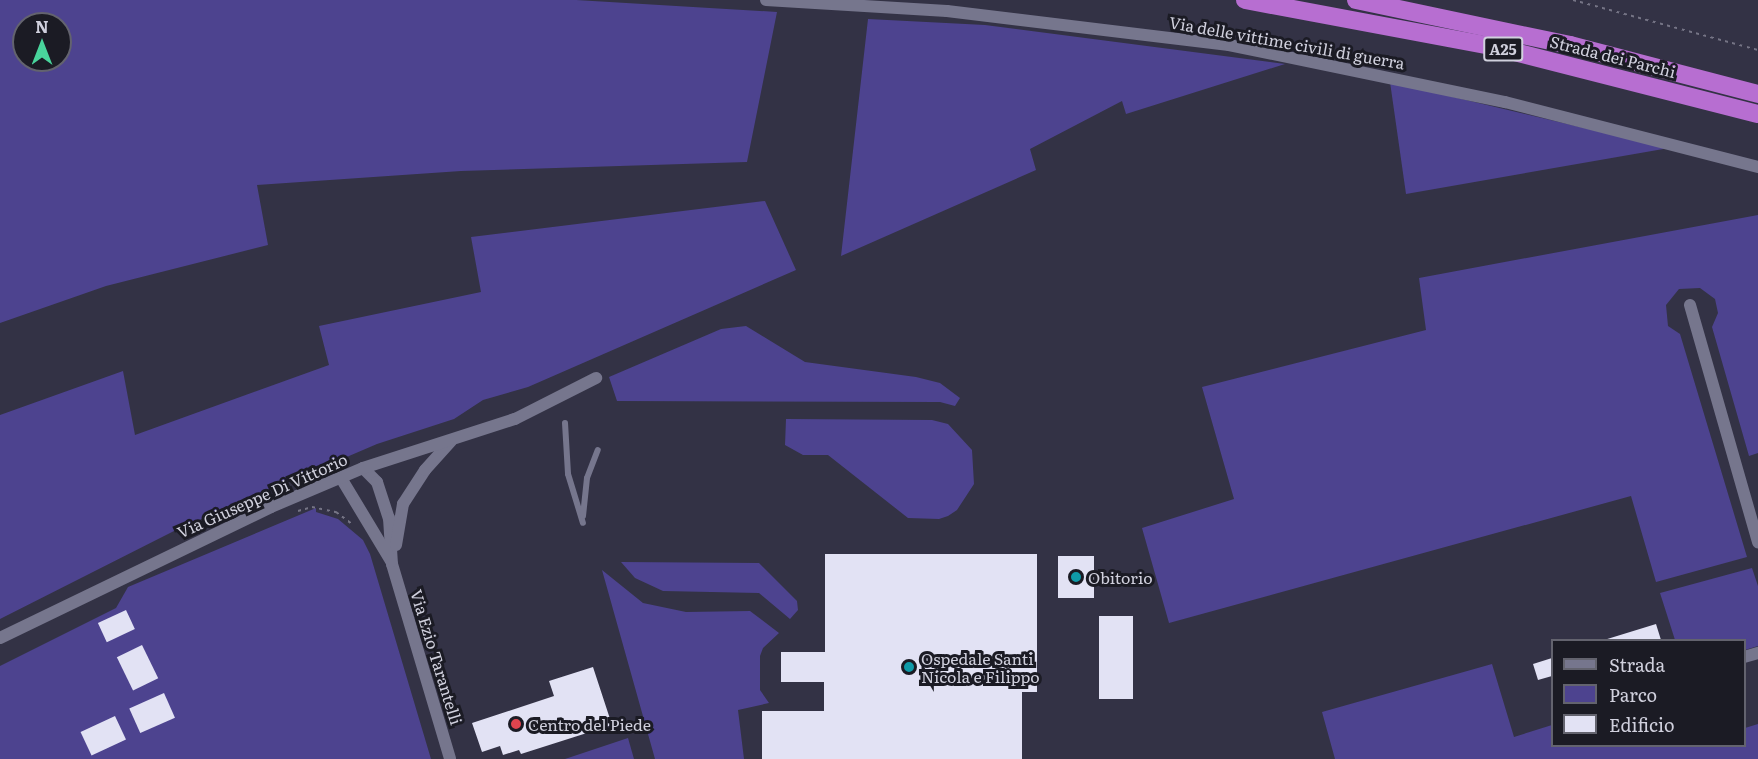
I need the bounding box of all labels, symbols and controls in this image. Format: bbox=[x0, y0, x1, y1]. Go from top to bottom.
north arrow bbox=[12, 12, 72, 72]
street label: Via delle vittime civili di guerra bbox=[1168, 12, 1406, 72]
text: N bbox=[35, 14, 49, 38]
street label: Strada dei Parchi bbox=[1548, 31, 1678, 81]
road number: A25 bbox=[1482, 37, 1524, 61]
street label: Via Giuseppe Di Vittorio bbox=[174, 449, 350, 541]
place label: Obitorio bbox=[1088, 567, 1153, 587]
marker: Obitorio bbox=[1069, 570, 1083, 584]
street label: Via Ezio Tarantelli bbox=[407, 587, 467, 727]
legend bbox=[1551, 639, 1746, 747]
place label: Ospedale Santi Nicola e Filippo bbox=[921, 648, 1040, 686]
text: Strada bbox=[1609, 651, 1665, 678]
marker: Ospedale Santi Nicola e Filippo bbox=[902, 660, 916, 674]
text: Parco bbox=[1609, 681, 1657, 708]
text: Edificio bbox=[1609, 711, 1675, 738]
place label: Centro del Piede bbox=[528, 714, 651, 734]
marker: Centro del Piede bbox=[509, 717, 523, 731]

